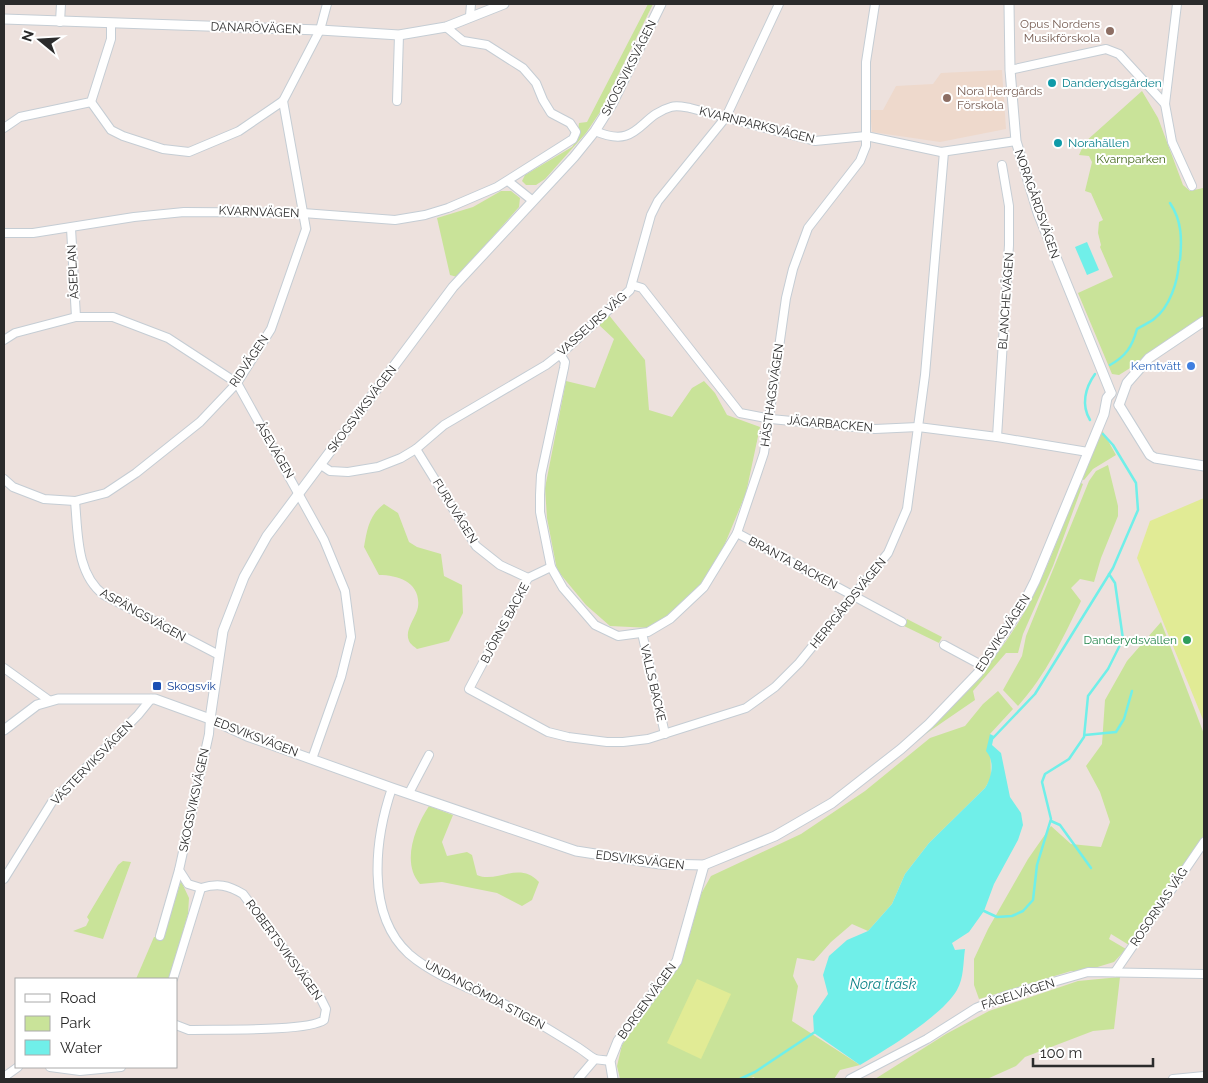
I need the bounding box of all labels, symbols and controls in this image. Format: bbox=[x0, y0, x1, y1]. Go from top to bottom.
north arrow bbox=[15, 15, 65, 65]
place label: Opus Nordens Musikförskola bbox=[1020, 17, 1100, 45]
street label: SKOGSVIKSVÄGEN bbox=[599, 18, 659, 118]
street label: DANARÖVÄGEN bbox=[210, 19, 302, 37]
marker: Opus Nordens Musikförskola bbox=[1104, 25, 1116, 37]
text: N bbox=[18, 28, 37, 44]
place label: Danderydsgården bbox=[1062, 76, 1162, 90]
marker: Danderydsgården bbox=[1046, 77, 1058, 89]
place label: Nora Herrgårds Förskola bbox=[957, 84, 1043, 112]
marker: Nora Herrgårds Förskola bbox=[941, 92, 953, 104]
street label: KVARNPARKSVÄGEN bbox=[698, 104, 816, 146]
place label: Norahällen bbox=[1068, 136, 1129, 150]
marker: Norahällen bbox=[1052, 137, 1064, 149]
street label: NORAGÅRDSVÄGEN bbox=[1012, 148, 1062, 260]
park label: Kvarnparken bbox=[1096, 152, 1166, 166]
street label: KVARNVÄGEN bbox=[218, 204, 300, 220]
street label: ÅSEPLAN bbox=[65, 244, 81, 300]
street label: BLANCHEVÄGEN bbox=[996, 252, 1016, 350]
street label: VASSEURS VÄG bbox=[555, 289, 629, 359]
street label: RIDVÄGEN bbox=[227, 332, 271, 390]
street label: HÄSTHAGSVÄGEN bbox=[758, 342, 786, 448]
place label: Kemtvätt bbox=[1131, 359, 1181, 373]
marker: Kemtvätt bbox=[1185, 360, 1197, 372]
street label: SKOGSVIKSVÄGEN bbox=[325, 363, 399, 455]
street label: JÄGARBACKEN bbox=[787, 413, 873, 435]
street label: ÅSEVÄGEN bbox=[253, 419, 297, 481]
street label: FURUVÄGEN bbox=[430, 476, 480, 546]
street label: BRANTA BACKEN bbox=[746, 534, 840, 592]
street label: HERRGÅRDSVÄGEN bbox=[807, 555, 889, 651]
street label: BJÖRNS BACKE bbox=[478, 580, 532, 666]
street label: ASPÄNGSVÄGEN bbox=[98, 586, 188, 644]
street label: EDSVIKSVÄGEN bbox=[973, 592, 1033, 674]
place label: Danderydsvallen bbox=[1083, 633, 1177, 647]
marker: Danderydsvallen bbox=[1181, 634, 1193, 646]
street label: VALLS BACKE bbox=[637, 643, 669, 723]
place label: Skogsvik bbox=[167, 679, 217, 693]
marker: Skogsvik bbox=[151, 680, 163, 692]
street label: EDSVIKSVÄGEN bbox=[212, 714, 300, 760]
street label: VÄSTERVIKSVÄGEN bbox=[48, 718, 136, 808]
street label: SKOGSVIKSVÄGEN bbox=[176, 747, 212, 853]
street label: EDSVIKSVÄGEN bbox=[595, 848, 685, 872]
street label: ROSORNAS VÄG bbox=[1127, 865, 1191, 949]
street label: ROBERTSVIKSVÄGEN bbox=[243, 897, 325, 1003]
street label: UNDANGÖMDA STIGEN bbox=[423, 957, 547, 1033]
street label: BORGENVÄGEN bbox=[615, 960, 679, 1042]
water label: Nora träsk bbox=[850, 976, 917, 992]
street label: FÅGELVÄGEN bbox=[980, 976, 1056, 1012]
legend bbox=[15, 978, 178, 1068]
text: Road bbox=[60, 989, 96, 1007]
text: Park bbox=[60, 1014, 91, 1032]
scale bar bbox=[1033, 1036, 1153, 1068]
text: Water bbox=[60, 1039, 103, 1057]
text: 100 m bbox=[1040, 1044, 1082, 1062]

